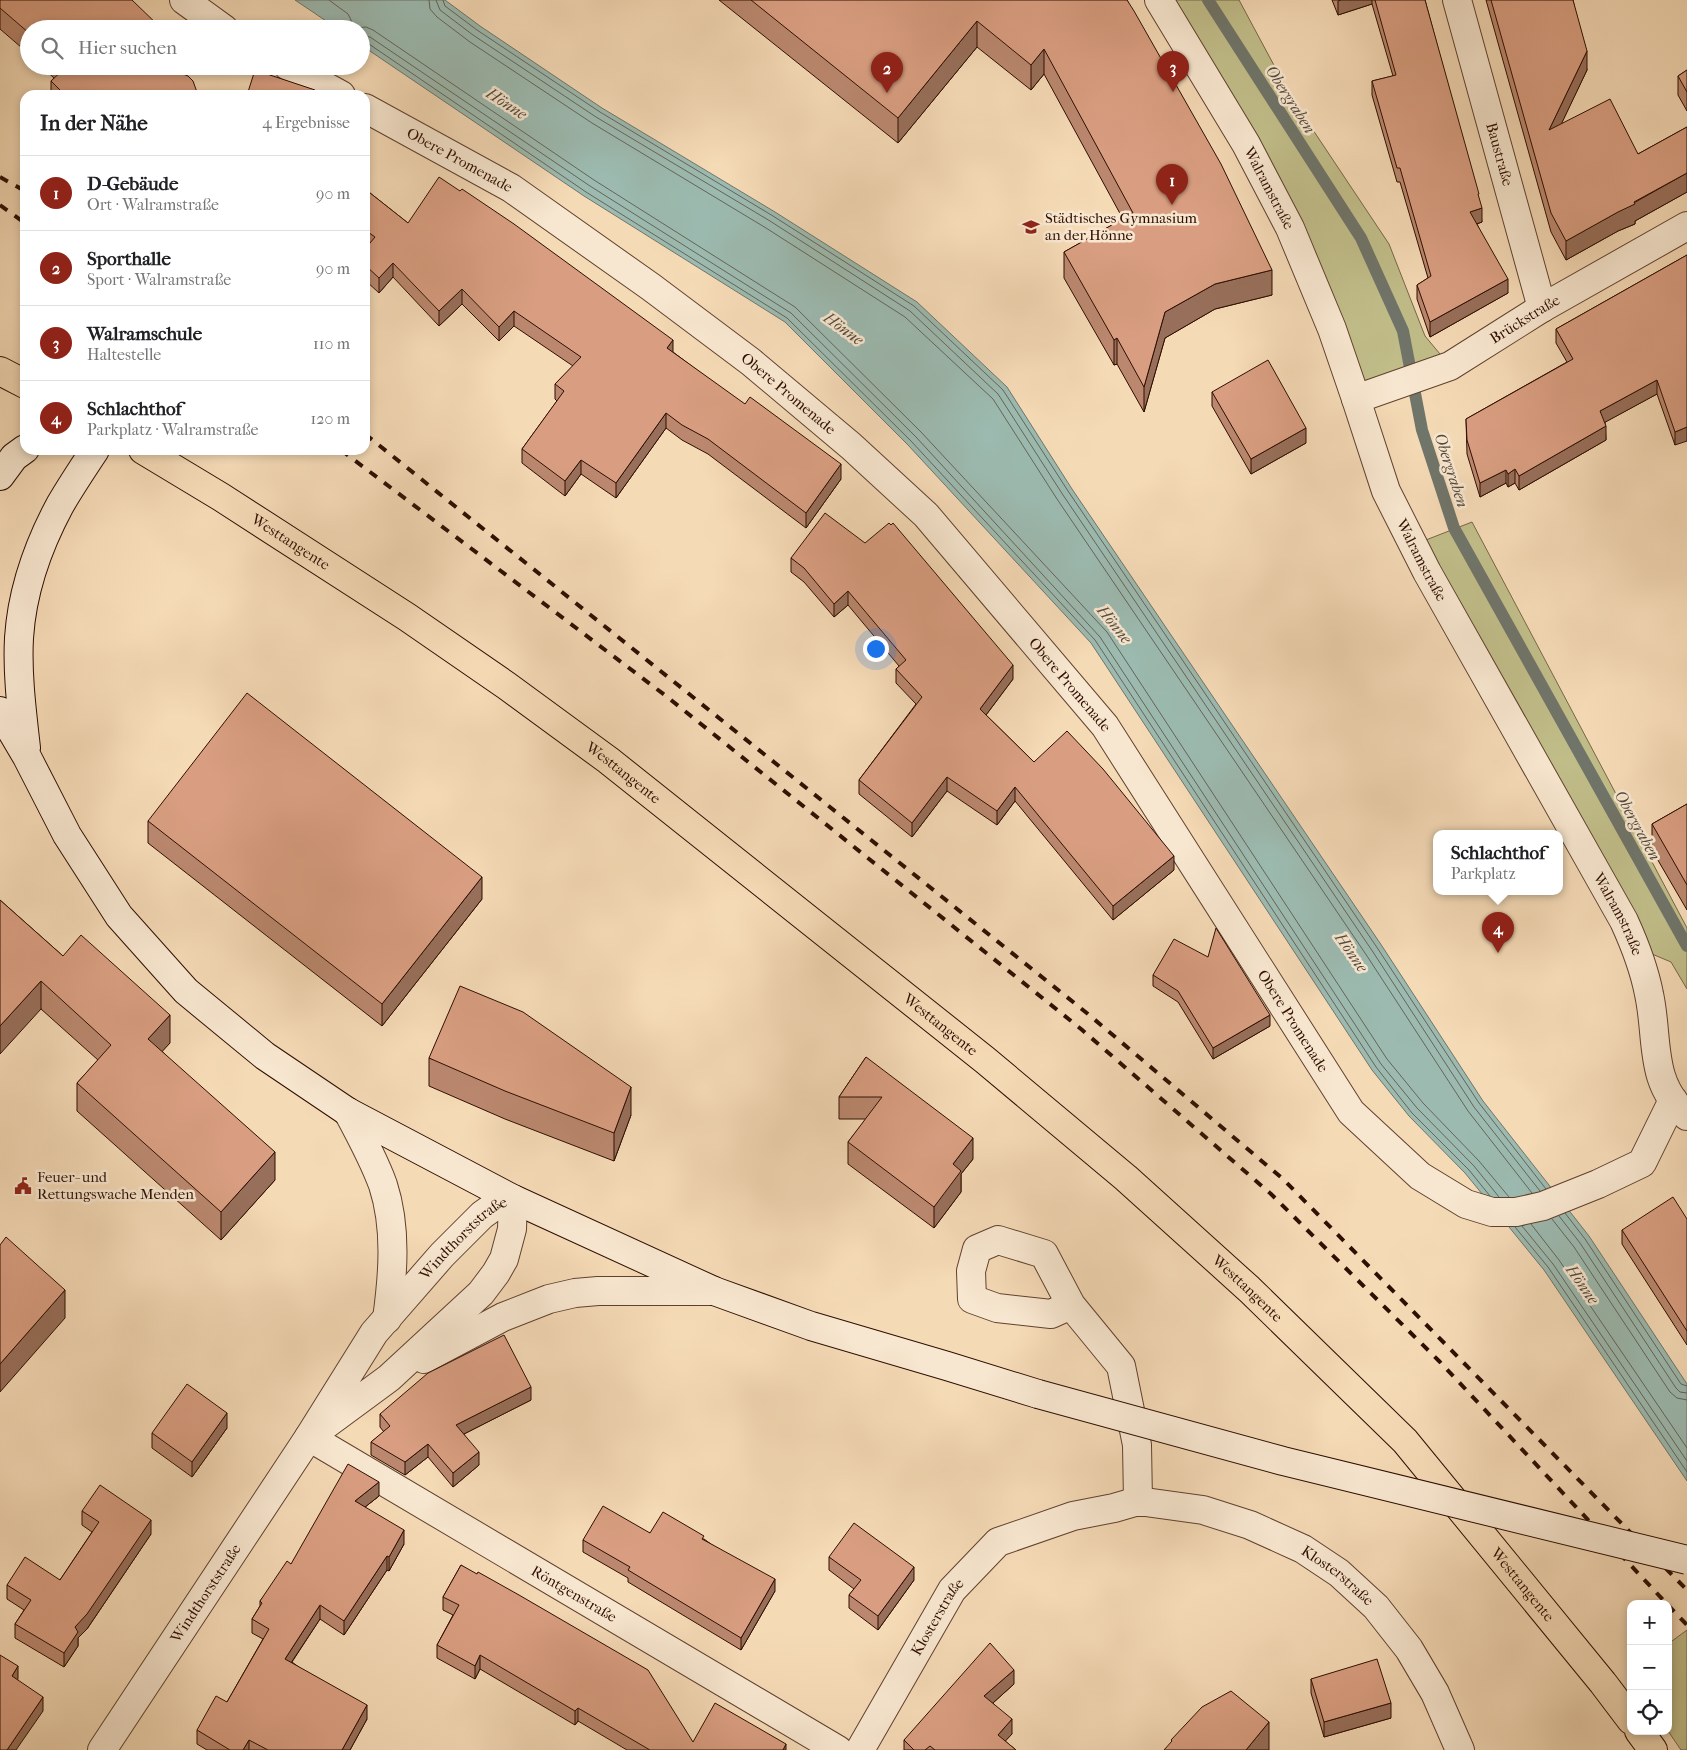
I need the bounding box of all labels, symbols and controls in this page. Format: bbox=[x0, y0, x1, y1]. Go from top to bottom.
search box bbox=[20, 20, 370, 75]
icon: search bbox=[38, 34, 66, 62]
text: Hier suchen bbox=[78, 37, 177, 59]
pin: 3 bbox=[1157, 51, 1189, 92]
pin: 2 bbox=[871, 52, 903, 93]
water label: Obergraben bbox=[1262, 62, 1320, 137]
water label: Hönne bbox=[482, 83, 531, 124]
text: In der Nähe bbox=[40, 111, 148, 135]
text: 4 Ergebnisse bbox=[262, 113, 350, 132]
street label: Baustraße bbox=[1482, 120, 1517, 189]
street label: Obere Promenade bbox=[404, 124, 516, 196]
street label: Walramstraße bbox=[1240, 143, 1298, 233]
pin: 1 bbox=[1156, 164, 1188, 205]
text: D-Gebäude bbox=[87, 173, 178, 195]
text: 1 bbox=[53, 184, 59, 203]
text: 90 m bbox=[316, 184, 350, 203]
text: Ort · Walramstraße bbox=[87, 195, 219, 214]
place label: Städtisches Gymnasium an der Hönne bbox=[1045, 209, 1198, 244]
school or university icon: Städtisches Gymnasium an der Hönne bbox=[1021, 217, 1041, 237]
text: Sporthalle bbox=[87, 248, 171, 270]
text: 2 bbox=[52, 259, 60, 278]
text: 90 m bbox=[316, 259, 350, 278]
text: Sport · Walramstraße bbox=[87, 270, 231, 289]
street label: Brückstraße bbox=[1487, 291, 1563, 347]
water label: Hönne bbox=[820, 307, 867, 349]
text: Walramschule bbox=[87, 323, 202, 345]
text: 3 bbox=[53, 334, 59, 353]
text: 110 m bbox=[313, 334, 350, 353]
text: Haltestelle bbox=[87, 345, 161, 364]
street label: Obere Promenade bbox=[738, 349, 840, 439]
text: Schlachthof bbox=[87, 398, 182, 420]
text: 4 bbox=[51, 409, 61, 428]
text: 120 m bbox=[311, 409, 350, 428]
text: Parkplatz · Walramstraße bbox=[87, 420, 259, 439]
water label: Obergraben bbox=[1431, 431, 1473, 510]
street label: Westtangente bbox=[247, 509, 334, 574]
street label: Walramstraße bbox=[1392, 515, 1451, 605]
water label: Hönne bbox=[1093, 601, 1136, 648]
street label: Obere Promenade bbox=[1025, 634, 1116, 735]
your location bbox=[863, 636, 889, 662]
street label: Westtangente bbox=[582, 737, 665, 808]
water label: Obergraben bbox=[1611, 787, 1665, 864]
popup bbox=[1433, 830, 1563, 895]
text: Schlachthof bbox=[1451, 842, 1545, 864]
text: Parkplatz bbox=[1451, 864, 1516, 883]
street label: Walramstraße bbox=[1589, 869, 1647, 958]
pin: 4 bbox=[1482, 912, 1514, 953]
water label: Hönne bbox=[1331, 928, 1372, 976]
street label: Obere Promenade bbox=[1254, 966, 1333, 1076]
street label: Westtangente bbox=[899, 989, 982, 1060]
place label: Feuer- und Rettungswache Menden bbox=[37, 1168, 194, 1203]
public building icon: Feuer- und Rettungswache Menden bbox=[13, 1176, 33, 1196]
street label: Windthorststraße bbox=[415, 1193, 510, 1284]
street label: Westtangente bbox=[1208, 1251, 1287, 1326]
water label: Hönne bbox=[1562, 1260, 1603, 1308]
street label: Windthorststraße bbox=[166, 1540, 245, 1647]
street label: Klosterstraße bbox=[1298, 1542, 1378, 1610]
street label: Westtangente bbox=[1487, 1543, 1558, 1626]
street label: Röntgenstraße bbox=[528, 1562, 621, 1626]
street label: Klosterstraße bbox=[907, 1574, 968, 1659]
map controls bbox=[1627, 1600, 1672, 1735]
button: + bbox=[1627, 1600, 1672, 1645]
button: − bbox=[1627, 1645, 1672, 1690]
button: locate bbox=[1627, 1690, 1672, 1735]

